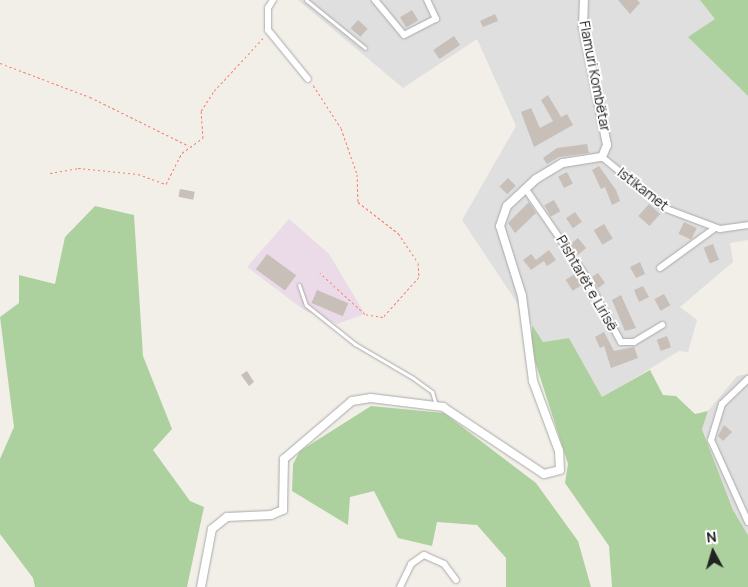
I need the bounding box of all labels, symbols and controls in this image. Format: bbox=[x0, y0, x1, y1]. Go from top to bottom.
street label: Flamuri Kombëtar bbox=[576, 19, 614, 133]
street label: Istikamet bbox=[614, 164, 672, 214]
street label: Pishtarët e Lirisë bbox=[553, 232, 621, 334]
north arrow bbox=[688, 527, 738, 577]
text: N bbox=[705, 527, 717, 547]

